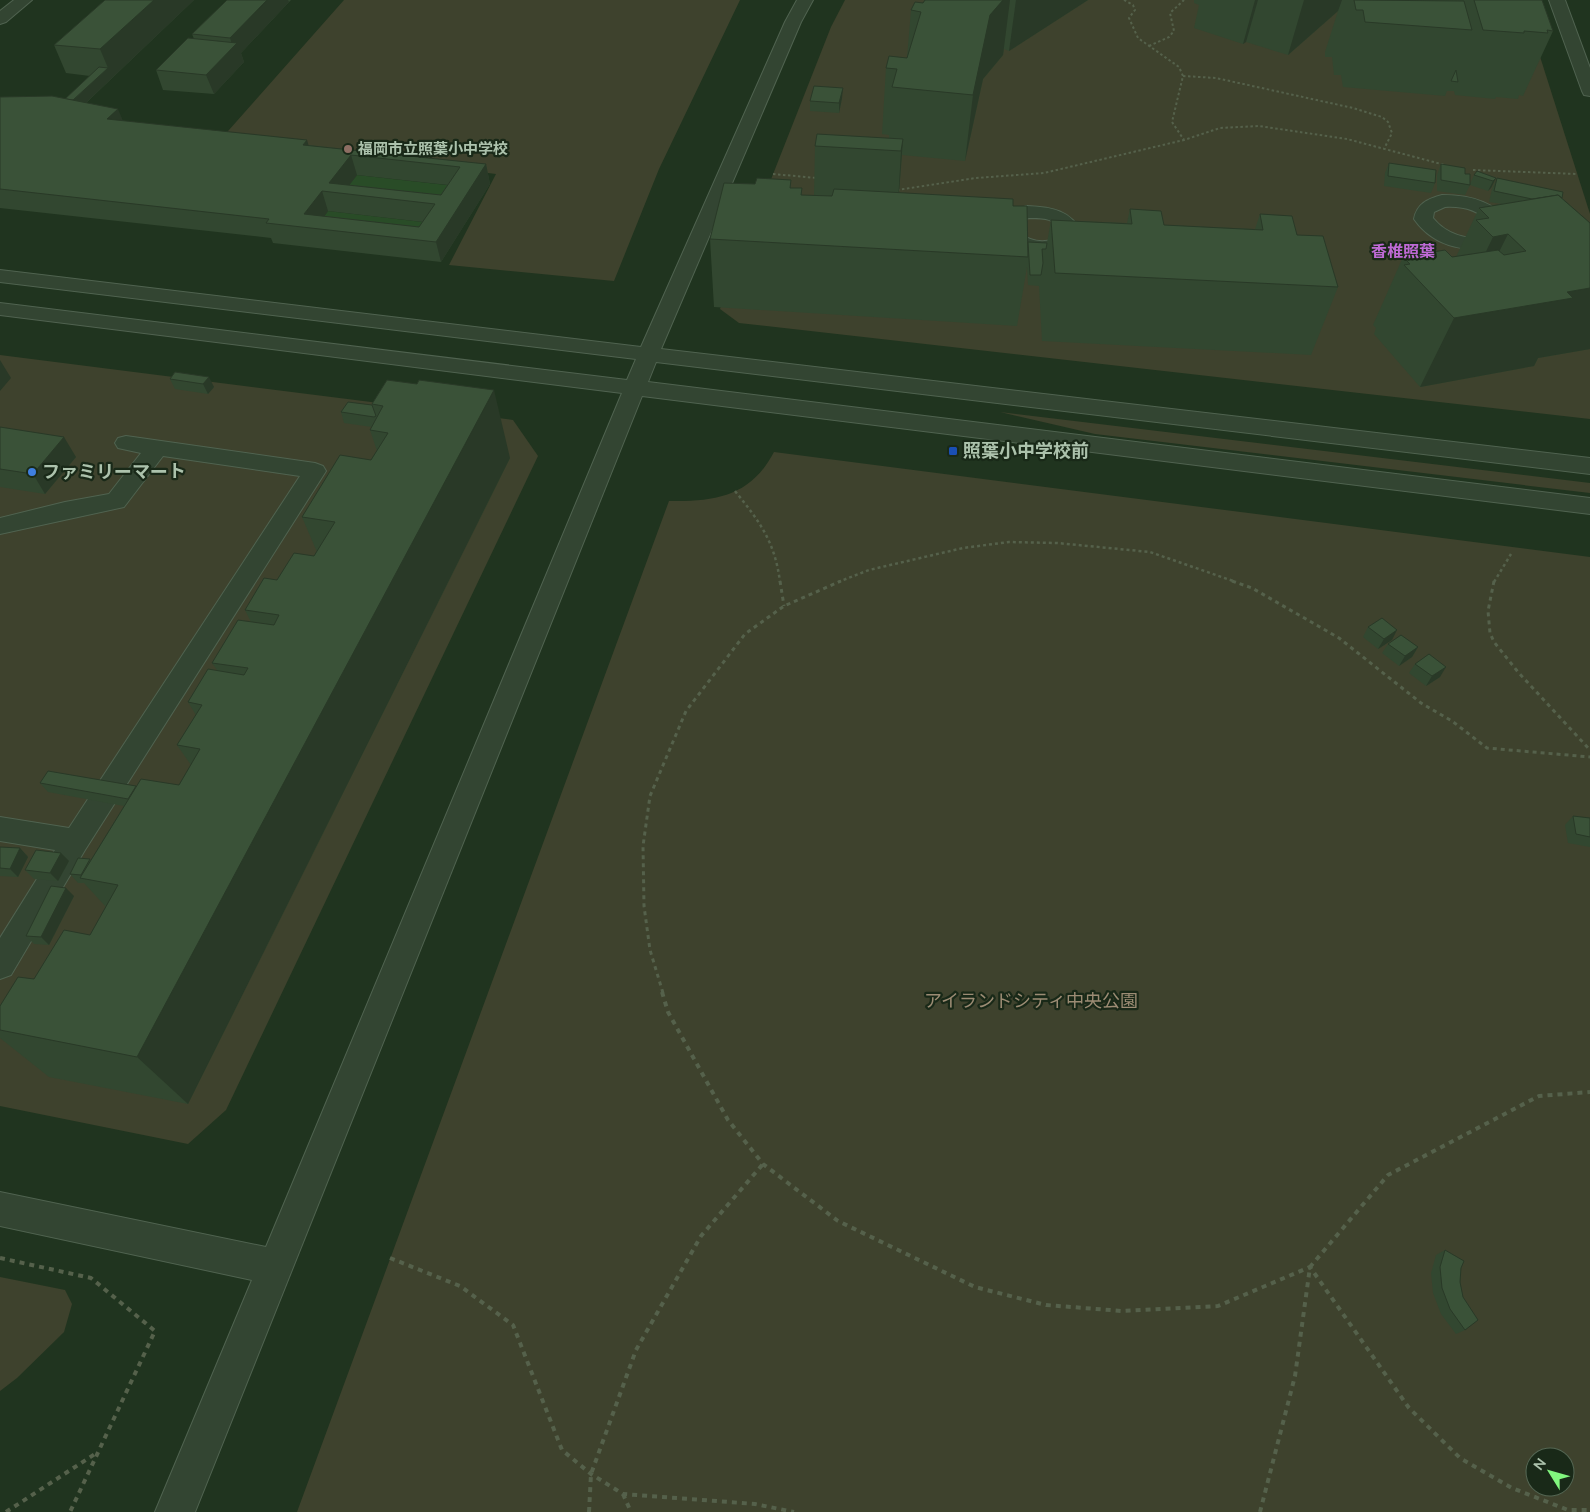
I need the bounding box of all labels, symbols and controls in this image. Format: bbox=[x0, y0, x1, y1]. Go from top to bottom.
place label: 福岡市立照葉小中学校 bbox=[357, 139, 508, 159]
marker: 福岡市立照葉小中学校 bbox=[342, 143, 354, 155]
district label: 香椎照葉 bbox=[1371, 241, 1435, 263]
place label: 照葉小中学校前 bbox=[963, 439, 1089, 463]
marker: 照葉小中学校前 bbox=[947, 445, 959, 457]
place label: ファミリーマート bbox=[42, 460, 186, 484]
marker: ファミリーマート bbox=[26, 466, 38, 478]
park label: アイランドシティ中央公園 bbox=[924, 989, 1138, 1013]
north arrow bbox=[1525, 1447, 1575, 1497]
text: N bbox=[1529, 1455, 1551, 1474]

